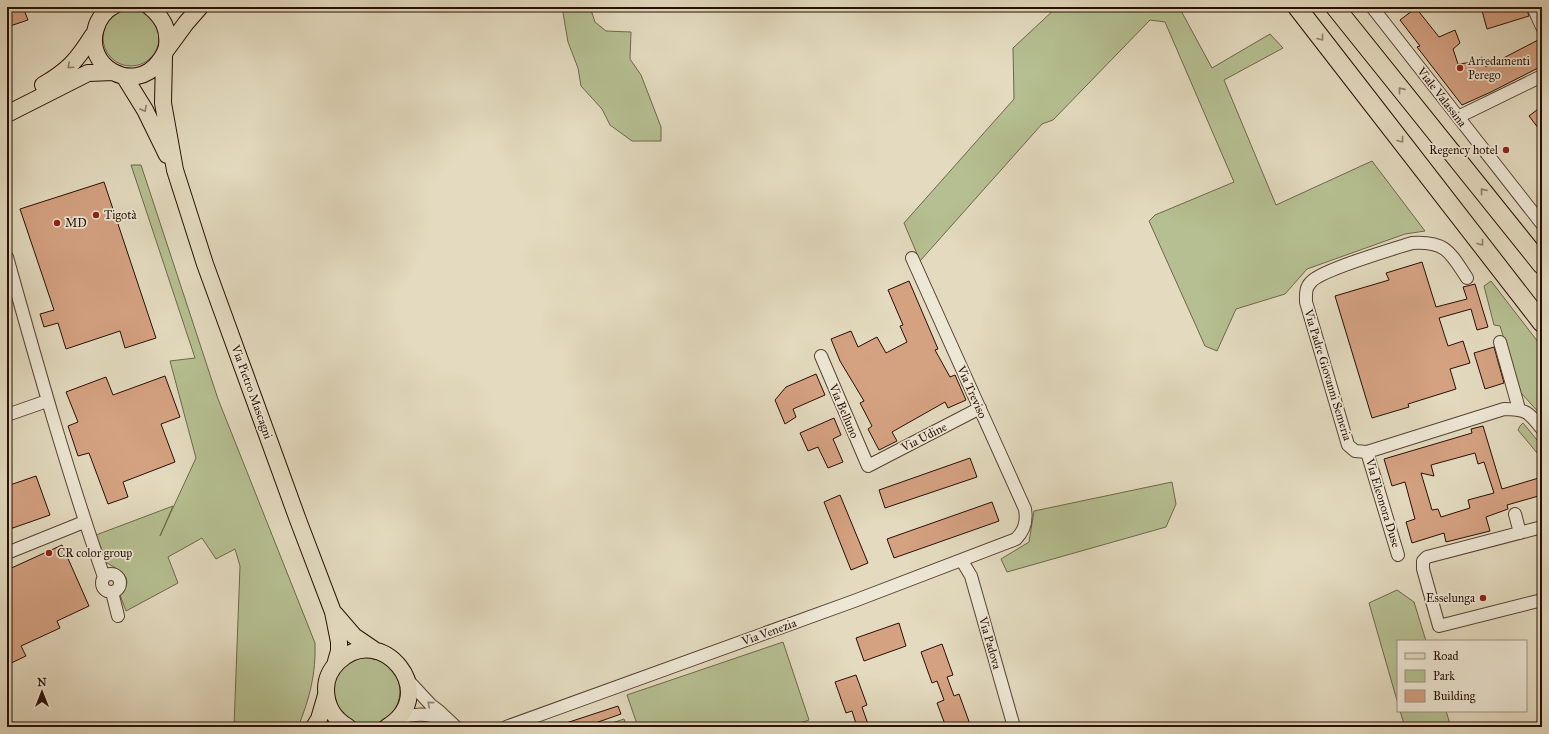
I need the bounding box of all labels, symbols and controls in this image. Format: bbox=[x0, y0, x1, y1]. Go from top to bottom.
one-way arrow bbox=[1316, 33, 1323, 40]
place label: Arredamenti Perego bbox=[1467, 54, 1531, 83]
one-way arrow bbox=[67, 62, 75, 69]
marker: Arredamenti Perego bbox=[1455, 63, 1465, 73]
street label: Viale Valassina bbox=[1414, 64, 1470, 130]
one-way arrow bbox=[1399, 87, 1406, 95]
one-way arrow bbox=[140, 105, 147, 112]
one-way arrow bbox=[1396, 136, 1403, 143]
place label: Regency hotel bbox=[1429, 143, 1499, 158]
marker: Regency hotel bbox=[1501, 145, 1511, 155]
one-way arrow bbox=[1480, 189, 1487, 196]
place label: Tigotà bbox=[104, 208, 138, 223]
marker: Tigotà bbox=[91, 210, 101, 220]
place label: MD bbox=[65, 216, 87, 230]
marker: MD bbox=[52, 218, 62, 228]
one-way arrow bbox=[1476, 239, 1483, 246]
street label: Via Padre Giovanni Semeria bbox=[1301, 307, 1355, 443]
street label: Via Pietro Mascagni bbox=[227, 342, 276, 442]
street label: Via Treviso bbox=[954, 363, 990, 421]
street label: Via Belluno bbox=[826, 381, 862, 440]
street label: Via Udine bbox=[898, 420, 949, 455]
street label: Via Eleonora Duse bbox=[1363, 456, 1403, 549]
place label: CR color group bbox=[57, 546, 132, 561]
marker: CR color group bbox=[44, 548, 54, 558]
place label: Esselunga bbox=[1426, 591, 1476, 606]
marker: Esselunga bbox=[1478, 593, 1488, 603]
street label: Via Padova bbox=[976, 614, 1004, 672]
street label: Via Venezia bbox=[739, 615, 799, 649]
legend bbox=[1397, 640, 1527, 712]
text: Road bbox=[1433, 649, 1459, 663]
text: Park bbox=[1433, 669, 1455, 683]
north arrow bbox=[22, 672, 62, 712]
text: N bbox=[37, 676, 47, 689]
text: Building bbox=[1433, 689, 1476, 704]
one-way arrow bbox=[427, 701, 435, 708]

